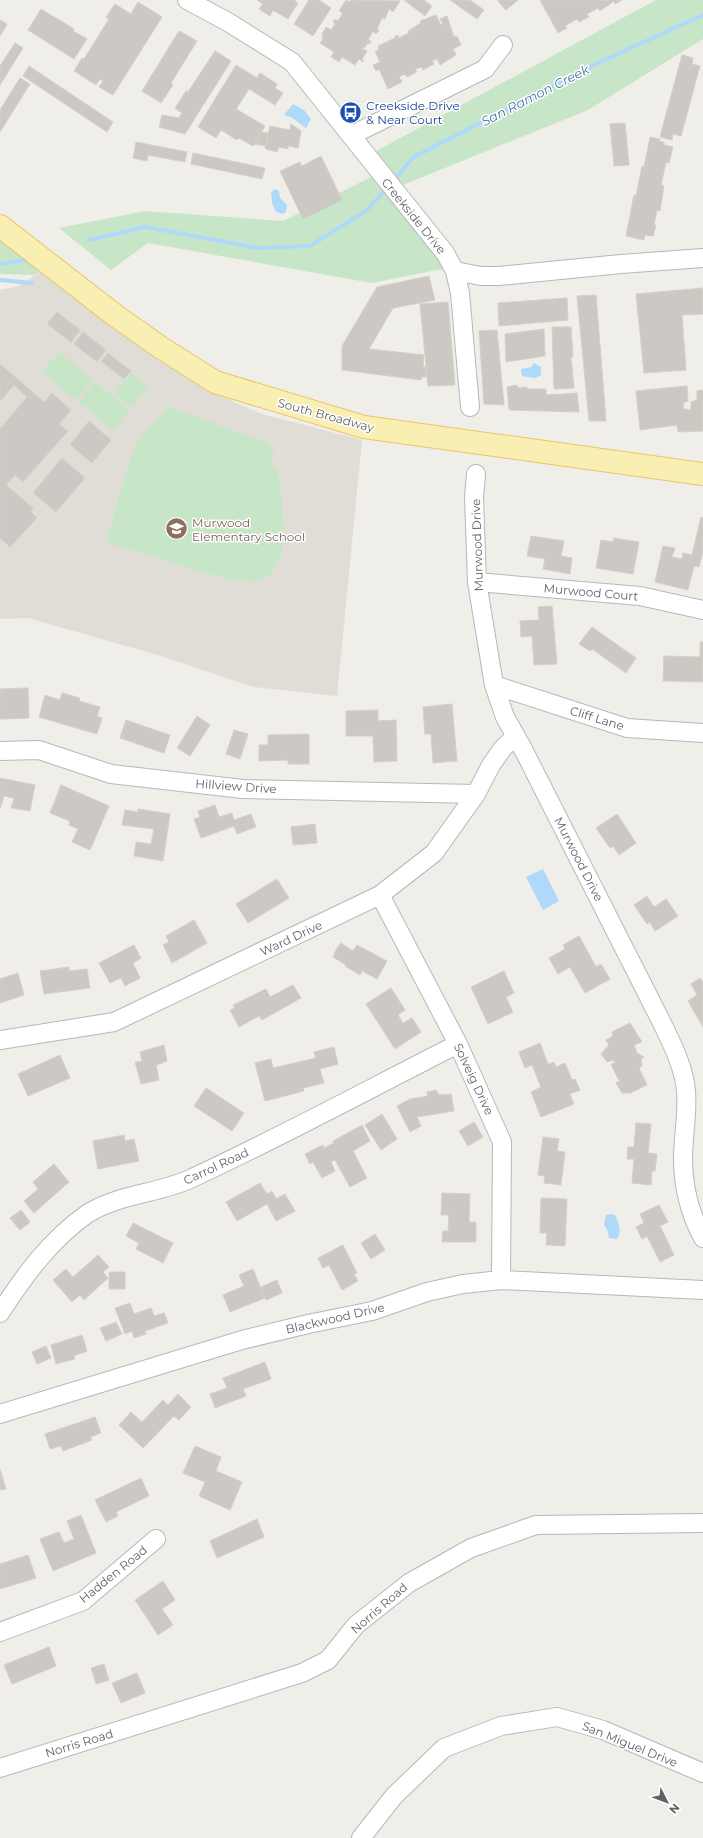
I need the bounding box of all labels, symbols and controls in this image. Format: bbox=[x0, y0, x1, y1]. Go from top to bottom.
water label: San Ramon Creek bbox=[478, 60, 593, 129]
place label: Creekside Drive & Near Court bbox=[366, 98, 460, 127]
bus stop icon: Creekside Drive & Near Court bbox=[338, 99, 364, 125]
street label: Creekside Drive bbox=[379, 175, 449, 257]
street label: South Broadway bbox=[276, 395, 376, 435]
street label: Murwood Drive bbox=[468, 498, 486, 592]
place label: Murwood Elementary School bbox=[192, 515, 305, 544]
school or university icon: Murwood Elementary School bbox=[164, 516, 190, 542]
street label: Murwood Court bbox=[543, 580, 639, 604]
street label: Cliff Lane bbox=[568, 703, 626, 733]
street label: Hillview Drive bbox=[195, 776, 277, 796]
street label: Murwood Drive bbox=[551, 814, 607, 904]
street label: Ward Drive bbox=[257, 917, 325, 959]
street label: Solveig Drive bbox=[451, 1041, 497, 1117]
street label: Carrol Road bbox=[181, 1144, 251, 1188]
street label: Blackwood Drive bbox=[284, 1299, 386, 1337]
street label: Hadden Road bbox=[76, 1542, 150, 1606]
street label: Norris Road bbox=[348, 1579, 410, 1637]
street label: San Miguel Drive bbox=[580, 1718, 680, 1770]
street label: Norris Road bbox=[43, 1726, 115, 1760]
north arrow bbox=[647, 1782, 687, 1822]
text: N bbox=[666, 1801, 683, 1817]

